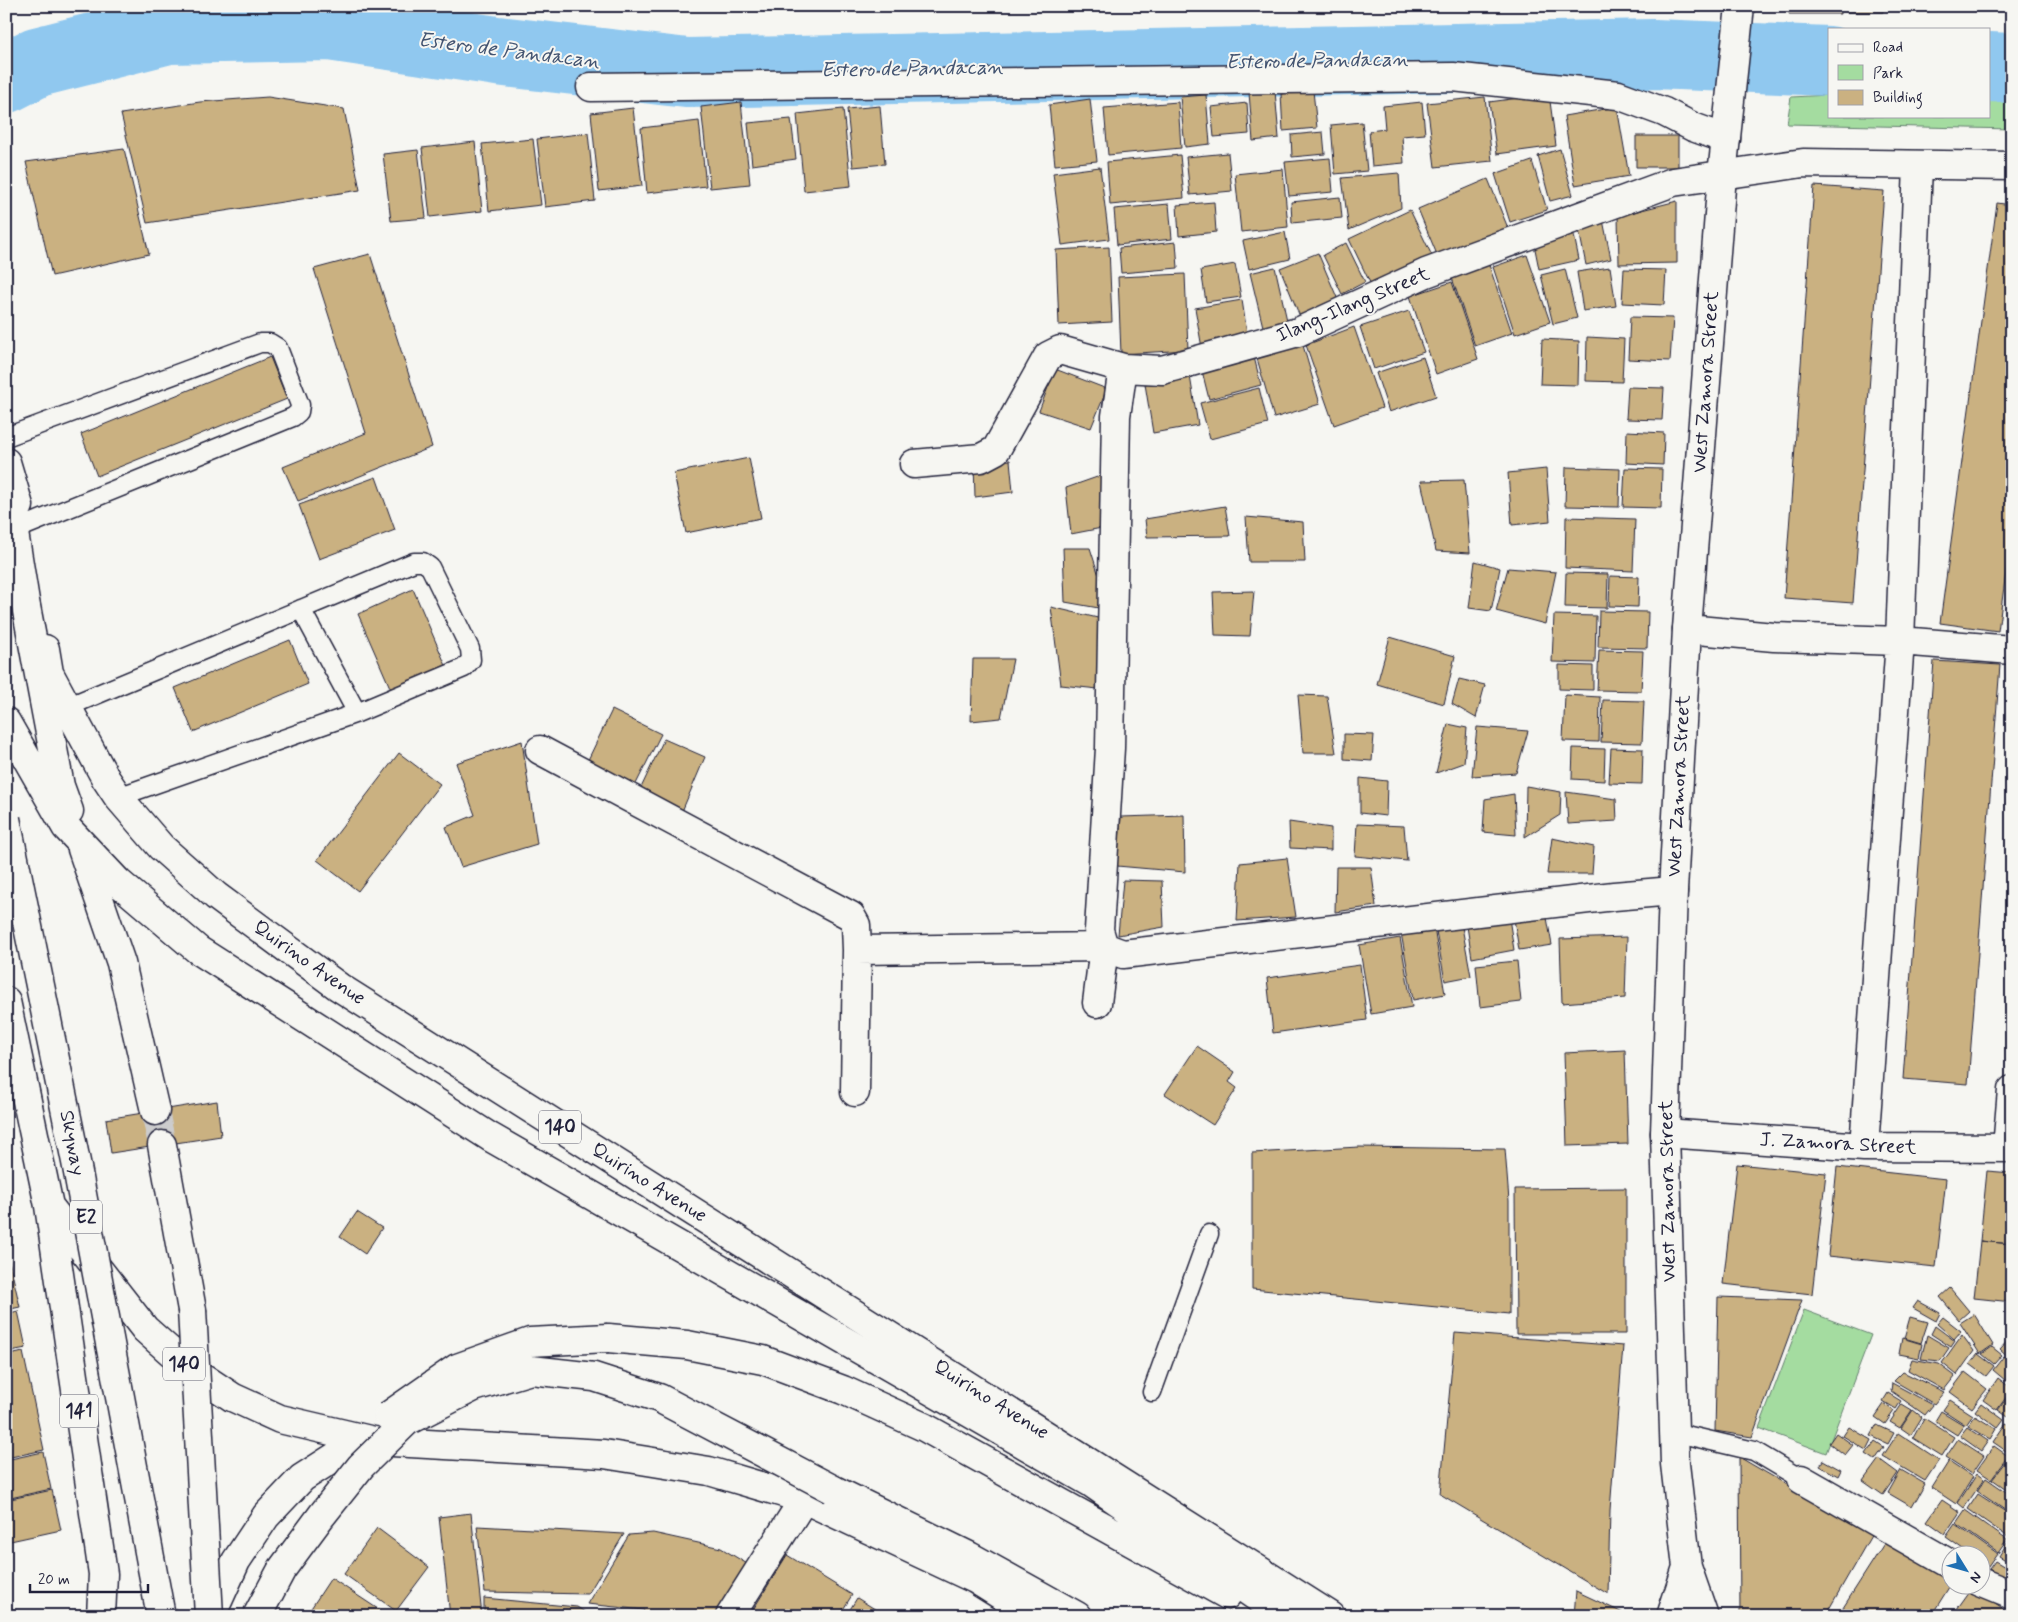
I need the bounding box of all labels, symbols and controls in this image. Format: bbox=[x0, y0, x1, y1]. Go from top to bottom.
water label: Estero de Pandacan bbox=[417, 26, 602, 76]
legend bbox=[1828, 28, 1990, 118]
text: Road bbox=[1873, 38, 1903, 58]
water label: Estero de Pandacan bbox=[1225, 45, 1409, 77]
water label: Estero de Pandacan bbox=[820, 53, 1004, 85]
text: Park bbox=[1873, 64, 1903, 84]
text: Building bbox=[1873, 88, 1923, 109]
street label: Ilang-Ilang Street bbox=[1272, 260, 1434, 350]
street label: West Zamora Street bbox=[1686, 290, 1726, 474]
street label: West Zamora Street bbox=[1661, 694, 1697, 878]
street label: Quirino Avenue bbox=[247, 914, 371, 1012]
street label: West Zamora Street bbox=[1653, 1099, 1683, 1282]
street label: Skyway bbox=[52, 1108, 92, 1178]
road number: 140 bbox=[539, 1110, 581, 1144]
street label: J. Zamora Street bbox=[1759, 1126, 1917, 1162]
street label: Quirino Avenue bbox=[586, 1137, 712, 1229]
road number: E2 bbox=[70, 1200, 102, 1234]
road number: 140 bbox=[163, 1348, 205, 1380]
street label: Quirino Avenue bbox=[928, 1354, 1054, 1446]
road number: 141 bbox=[60, 1394, 98, 1428]
north arrow bbox=[1940, 1544, 1990, 1594]
scale bar bbox=[30, 1562, 148, 1594]
text: N bbox=[1966, 1568, 1986, 1586]
text: 20 m bbox=[38, 1570, 70, 1590]

